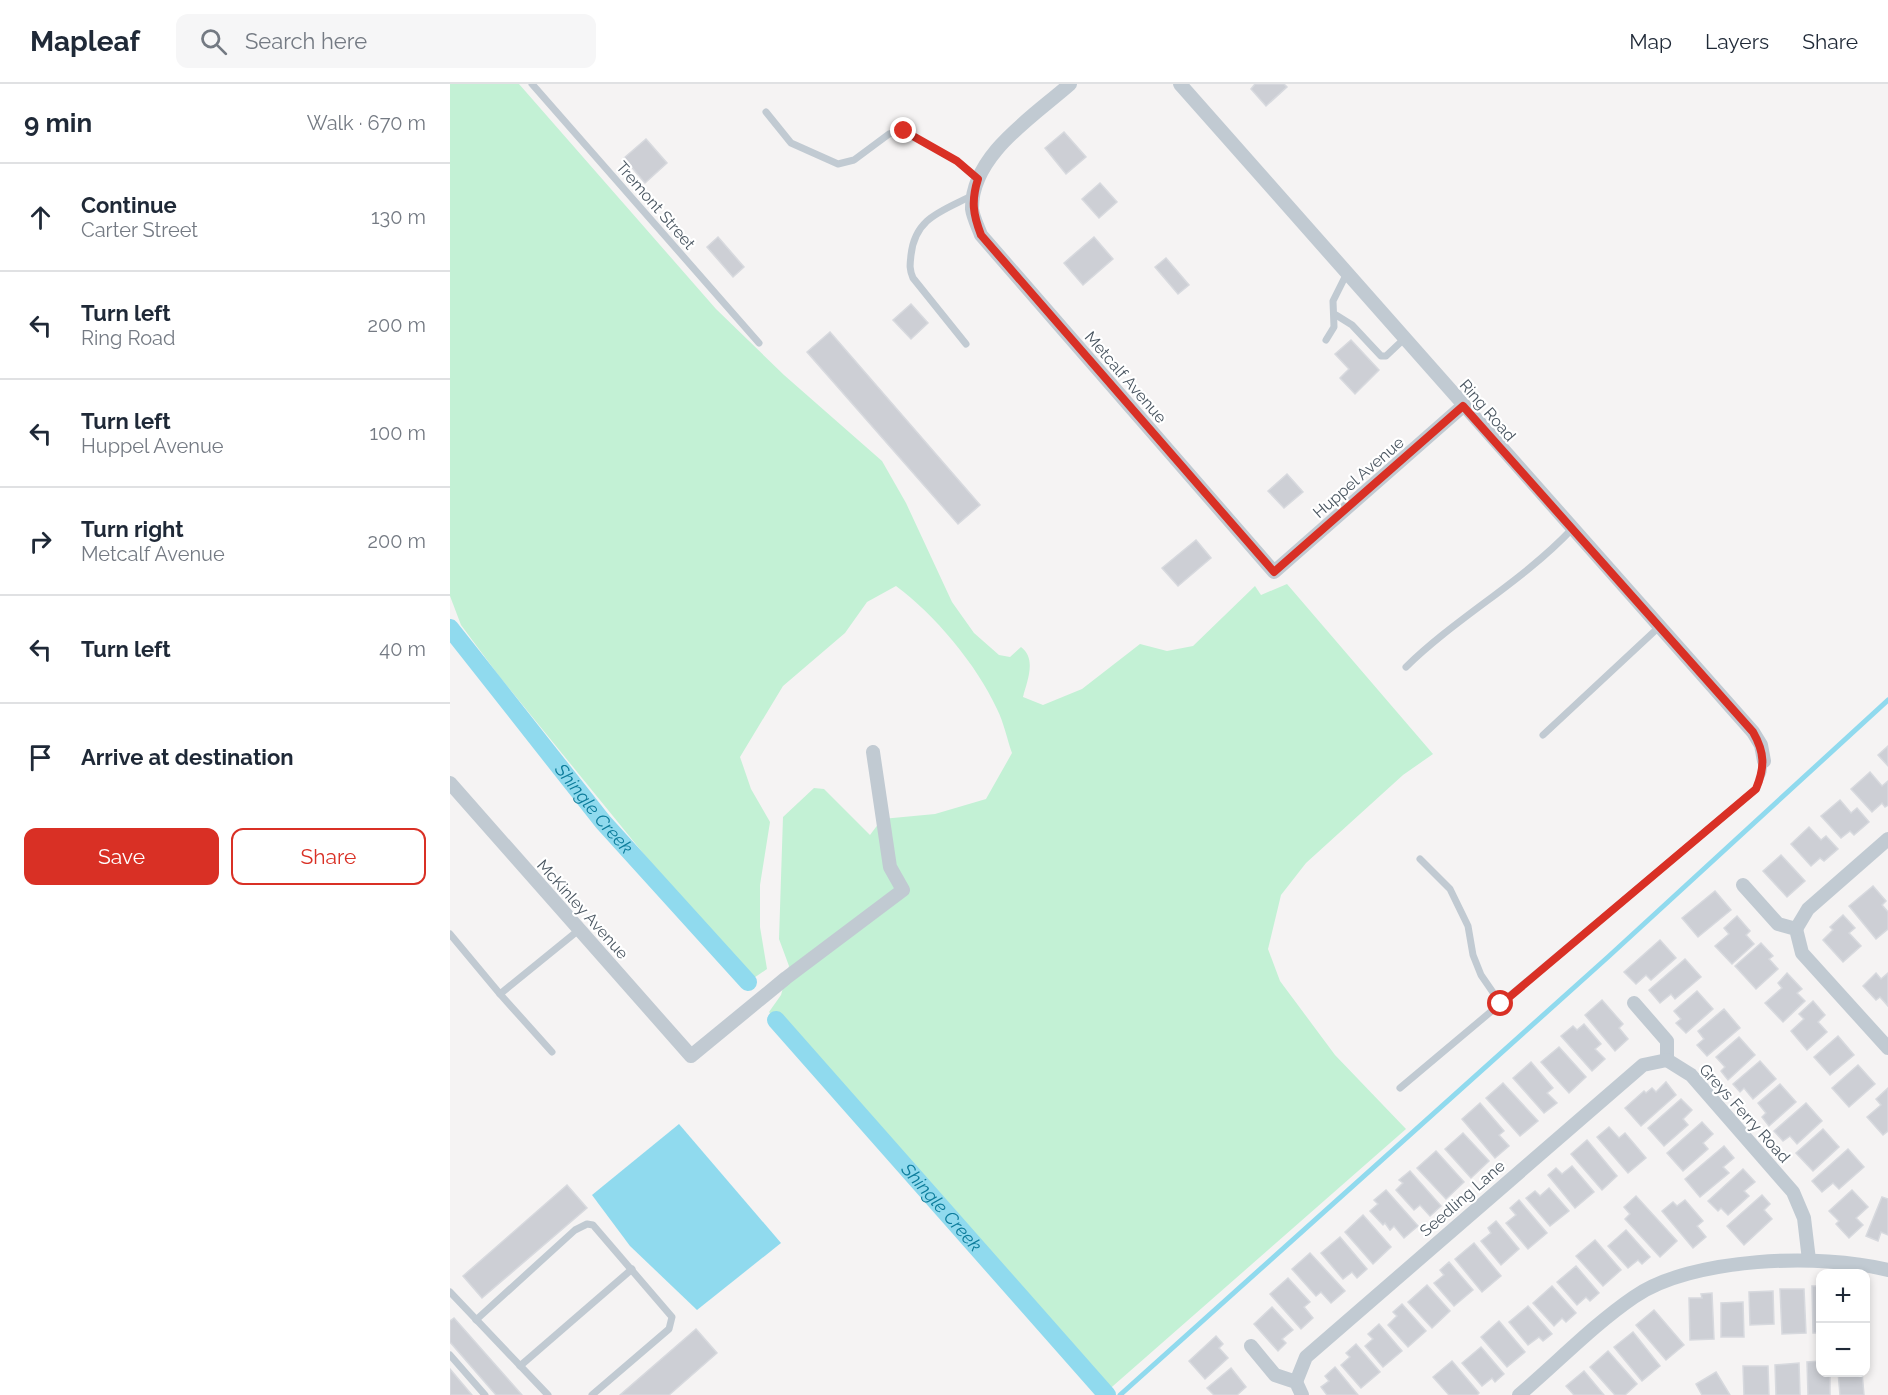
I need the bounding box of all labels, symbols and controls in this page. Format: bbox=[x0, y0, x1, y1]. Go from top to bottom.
search box bbox=[176, 14, 596, 68]
text: Mapleaf bbox=[30, 25, 140, 58]
icon: search bbox=[197, 25, 230, 58]
text: Search here bbox=[245, 28, 367, 54]
text: Map bbox=[1629, 29, 1672, 54]
text: Layers bbox=[1705, 29, 1769, 54]
text: Share bbox=[1802, 29, 1858, 54]
text: 9 min bbox=[24, 108, 92, 138]
text: Walk · 670 m bbox=[307, 111, 426, 135]
route end bbox=[890, 117, 916, 143]
street label: Tremont Street bbox=[612, 157, 699, 254]
text: Continue bbox=[81, 192, 177, 218]
icon: ahead bbox=[24, 201, 57, 234]
text: 130 m bbox=[371, 205, 426, 229]
text: Carter Street bbox=[81, 218, 198, 242]
text: Turn left bbox=[81, 300, 171, 326]
icon: left bbox=[24, 309, 57, 342]
text: 200 m bbox=[368, 313, 426, 337]
text: Ring Road bbox=[81, 326, 175, 350]
street label: Metcalf Avenue bbox=[1081, 328, 1171, 427]
street label: Ring Road bbox=[1456, 376, 1520, 445]
text: Turn left bbox=[81, 408, 171, 434]
icon: left bbox=[24, 417, 57, 450]
text: 100 m bbox=[369, 421, 426, 445]
street label: Huppel Avenue bbox=[1309, 433, 1408, 522]
text: Huppel Avenue bbox=[81, 434, 224, 458]
text: Turn right bbox=[81, 516, 184, 542]
icon: right bbox=[24, 525, 57, 558]
text: 200 m bbox=[368, 529, 426, 553]
text: Metcalf Avenue bbox=[81, 542, 225, 566]
icon: left bbox=[24, 633, 57, 666]
text: Turn left bbox=[81, 636, 171, 662]
text: 40 m bbox=[379, 637, 426, 661]
icon: arrive bbox=[24, 741, 57, 774]
text: Arrive at destination bbox=[81, 744, 294, 770]
water label: Shingle Creek bbox=[550, 758, 638, 858]
button: Save bbox=[24, 828, 219, 885]
button: Share bbox=[231, 828, 426, 885]
street label: McKinley Avenue bbox=[533, 856, 632, 963]
route start bbox=[1487, 990, 1513, 1016]
street label: Greys Ferry Road bbox=[1695, 1060, 1794, 1167]
street label: Seedling Lane bbox=[1416, 1156, 1509, 1240]
water label: Shingle Creek bbox=[897, 1158, 987, 1256]
map controls bbox=[1816, 1269, 1870, 1377]
button: + bbox=[1816, 1269, 1870, 1323]
button: − bbox=[1816, 1323, 1870, 1377]

